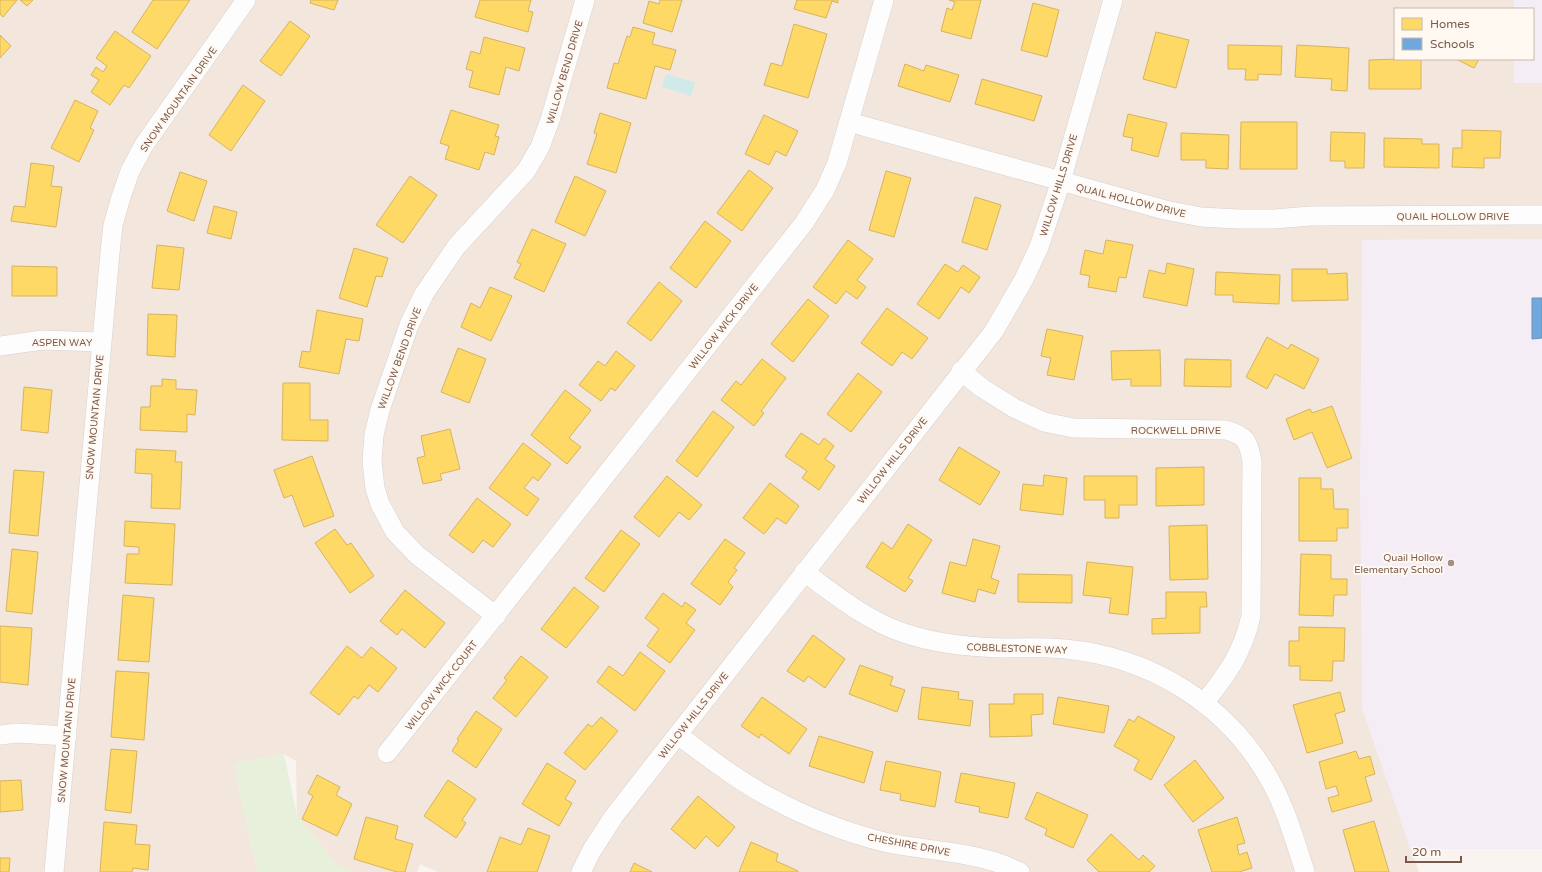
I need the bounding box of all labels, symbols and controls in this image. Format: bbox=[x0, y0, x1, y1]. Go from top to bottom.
legend bbox=[1394, 8, 1534, 60]
text: Homes bbox=[1430, 17, 1470, 31]
street label: WILLOW BEND DRIVE bbox=[544, 19, 586, 126]
text: Schools bbox=[1430, 37, 1475, 51]
street label: SNOW MOUNTAIN DRIVE bbox=[138, 45, 220, 154]
street label: WILLOW HILLS DRIVE bbox=[1038, 132, 1080, 238]
street label: QUAIL HOLLOW DRIVE bbox=[1074, 181, 1187, 220]
street label: QUAIL HOLLOW DRIVE bbox=[1397, 211, 1510, 223]
street label: WILLOW WICK DRIVE bbox=[687, 281, 761, 372]
street label: WILLOW BEND DRIVE bbox=[376, 306, 424, 411]
street label: ASPEN WAY bbox=[32, 337, 93, 349]
street label: SNOW MOUNTAIN DRIVE bbox=[84, 354, 106, 480]
street label: WILLOW HILLS DRIVE bbox=[855, 415, 930, 506]
street label: ROCKWELL DRIVE bbox=[1131, 425, 1221, 437]
place label: Quail Hollow Elementary School bbox=[1354, 552, 1443, 576]
marker: Quail Hollow Elementary School bbox=[1446, 558, 1456, 568]
street label: WILLOW WICK COURT bbox=[403, 639, 480, 733]
street label: COBBLESTONE WAY bbox=[966, 641, 1068, 657]
street label: WILLOW HILLS DRIVE bbox=[656, 670, 731, 761]
street label: SNOW MOUNTAIN DRIVE bbox=[56, 677, 78, 803]
street label: CHESHIRE DRIVE bbox=[866, 831, 951, 859]
scale bar bbox=[1406, 838, 1461, 864]
text: 20 m bbox=[1412, 845, 1441, 859]

